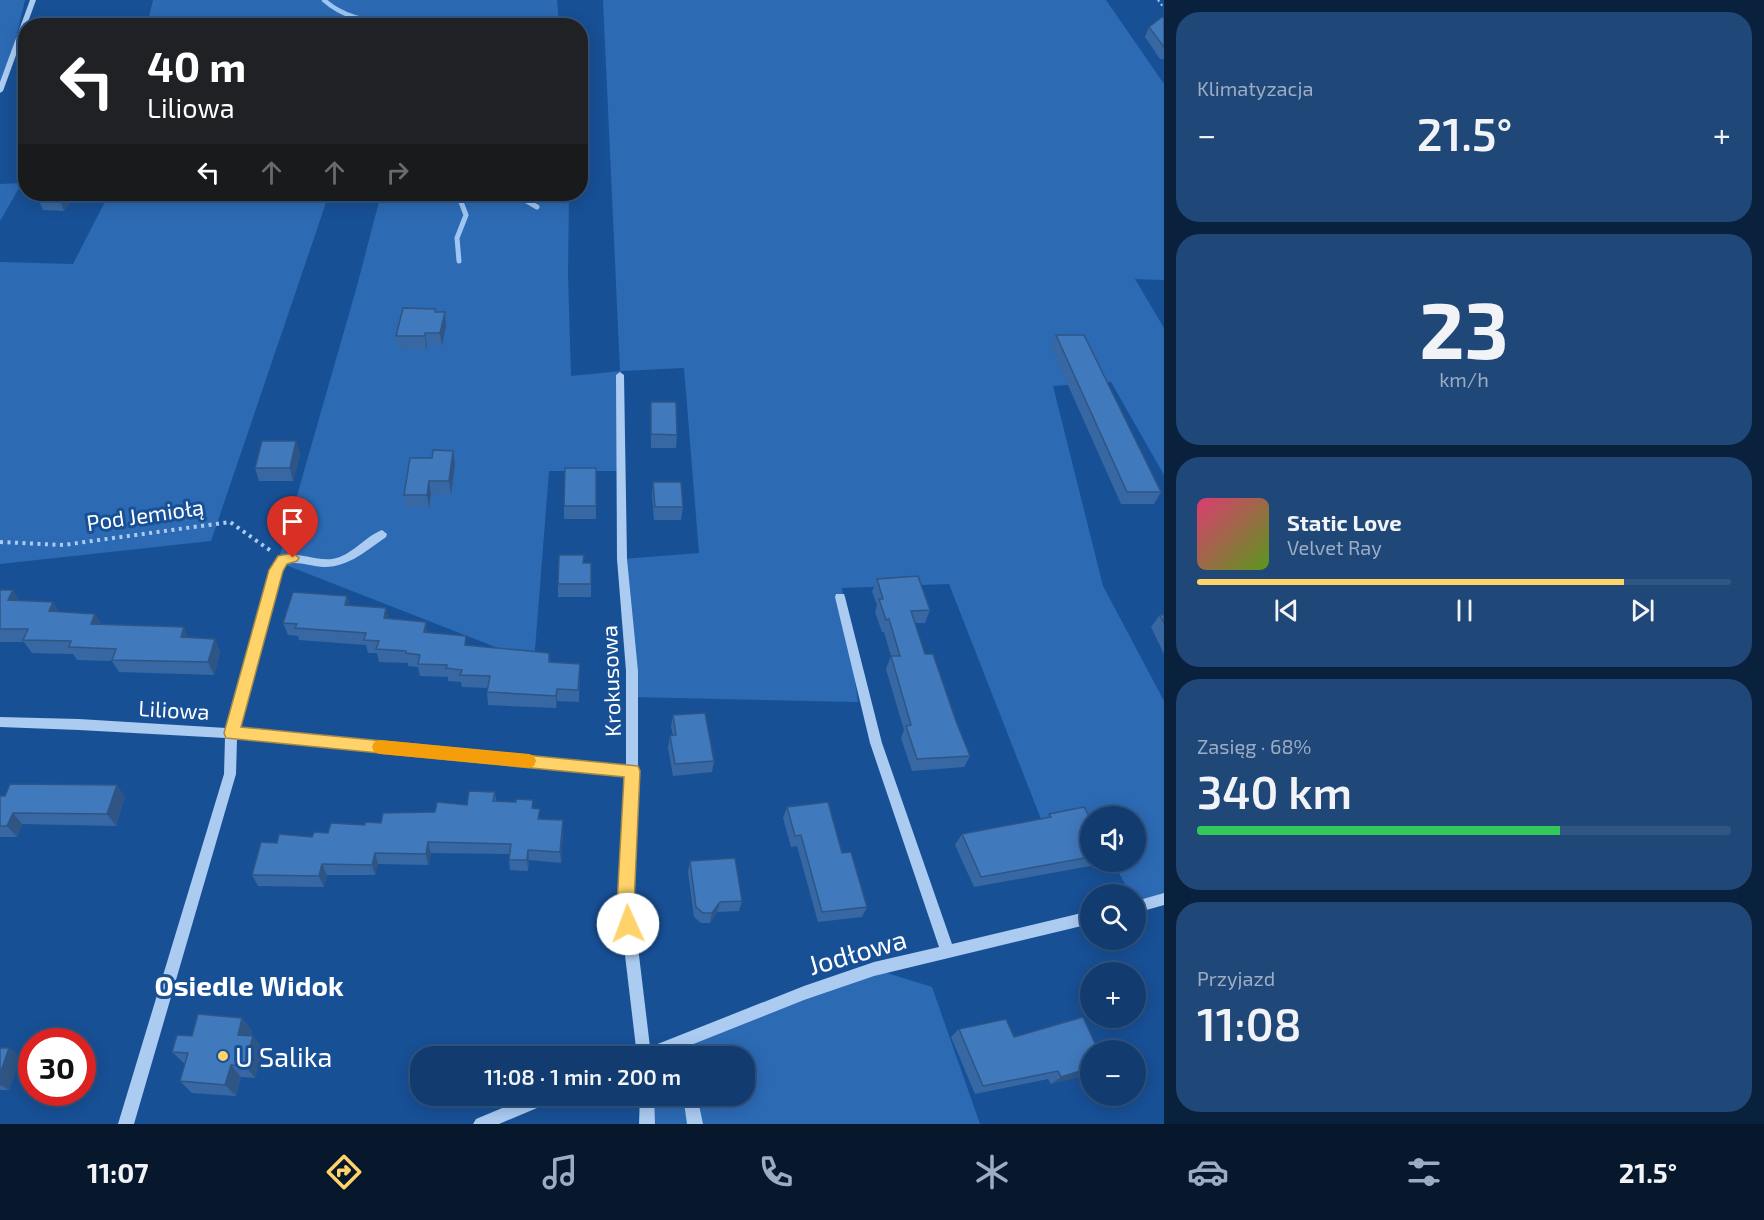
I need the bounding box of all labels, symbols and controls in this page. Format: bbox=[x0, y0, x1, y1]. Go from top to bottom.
text: 40 m bbox=[147, 40, 246, 90]
icon: left bbox=[48, 42, 126, 120]
text: Klimatyzacja bbox=[1197, 76, 1313, 100]
text: Liliowa bbox=[147, 91, 235, 123]
text: 21.5° bbox=[1417, 106, 1512, 160]
text: − bbox=[1197, 114, 1216, 154]
text: + bbox=[1713, 114, 1731, 154]
icon: left bbox=[192, 156, 225, 189]
icon: ahead bbox=[255, 156, 288, 189]
icon: ahead bbox=[318, 156, 351, 189]
icon: right bbox=[381, 156, 414, 189]
text: 23 bbox=[1419, 281, 1509, 375]
text: km/h bbox=[1439, 367, 1489, 391]
street label: Pod Jemiołą bbox=[85, 493, 205, 535]
pin bbox=[267, 496, 318, 558]
icon: arrive bbox=[276, 505, 309, 538]
text: Static Love bbox=[1287, 509, 1402, 535]
text: Velvet Ray bbox=[1287, 535, 1382, 559]
icon: previous bbox=[1270, 594, 1303, 627]
icon: pause bbox=[1448, 594, 1481, 627]
icon: next bbox=[1626, 594, 1659, 627]
street label: Krokusowa bbox=[595, 625, 625, 737]
street label: Liliowa bbox=[138, 694, 210, 724]
text: Zasięg · 68% bbox=[1197, 734, 1311, 758]
text: 340 km bbox=[1197, 764, 1352, 818]
map controls bbox=[1080, 806, 1146, 1106]
button: sound bbox=[1080, 806, 1146, 872]
button: search bbox=[1080, 884, 1146, 950]
position arrow bbox=[596, 892, 660, 956]
street label: Jodłowa bbox=[804, 922, 910, 980]
button: + bbox=[1080, 962, 1146, 1028]
text: Przyjazd bbox=[1197, 966, 1275, 990]
district label: Osiedle Widok bbox=[154, 968, 344, 1002]
text: 11:08 bbox=[1197, 996, 1301, 1050]
speed limit sign: 30 bbox=[18, 1028, 96, 1106]
place label: U Salika bbox=[235, 1040, 332, 1072]
button: − bbox=[1080, 1040, 1146, 1106]
marker: U Salika bbox=[216, 1049, 230, 1063]
text: 11:08 · 1 min · 200 m bbox=[484, 1063, 681, 1089]
icon: directions bbox=[323, 1151, 365, 1193]
icon: music bbox=[539, 1151, 581, 1193]
icon: phone bbox=[755, 1151, 797, 1193]
icon: climate bbox=[971, 1151, 1013, 1193]
icon: car bbox=[1187, 1151, 1229, 1193]
icon: filters bbox=[1403, 1151, 1445, 1193]
text: 11:07 bbox=[87, 1156, 149, 1188]
text: 21.5° bbox=[1619, 1156, 1677, 1188]

